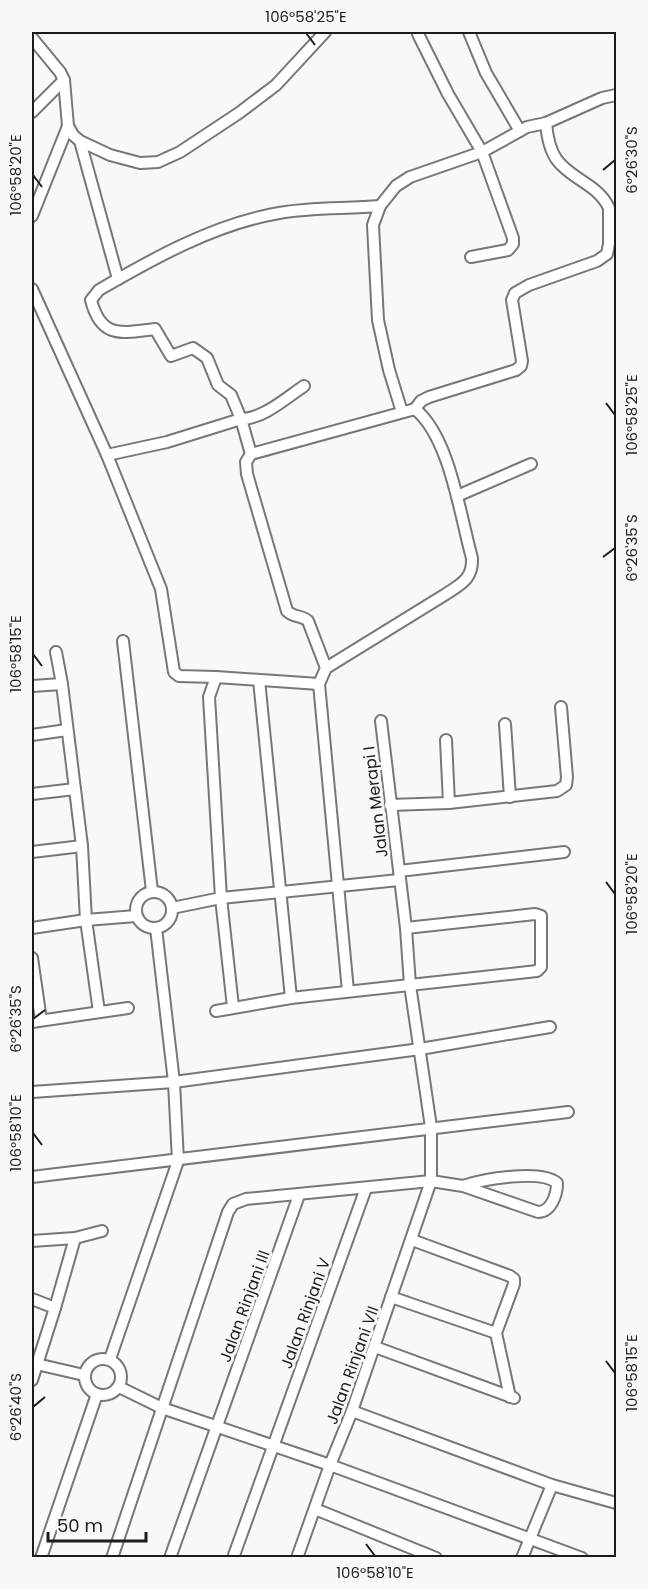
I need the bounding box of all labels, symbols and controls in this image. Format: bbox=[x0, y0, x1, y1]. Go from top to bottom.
text: 106°58'25"E bbox=[265, 6, 347, 27]
text: 6°26'30"S bbox=[621, 126, 642, 194]
text: 106°58'20"E bbox=[5, 134, 26, 216]
text: 106°58'25"E bbox=[621, 374, 642, 456]
text: 6°26'35"S bbox=[621, 514, 642, 582]
text: 106°58'15"E bbox=[5, 615, 26, 693]
street label: Jalan Merapi I bbox=[357, 745, 394, 859]
text: 106°58'20"E bbox=[621, 853, 642, 935]
text: 6°26'35"S bbox=[5, 985, 26, 1053]
text: 106°58'10"E bbox=[5, 1094, 26, 1172]
street label: Jalan Rinjani III bbox=[214, 1247, 275, 1365]
street label: Jalan Rinjani V bbox=[275, 1254, 336, 1372]
street label: Jalan Rinjani VII bbox=[320, 1303, 385, 1428]
text: 106°58'15"E bbox=[621, 1334, 642, 1412]
text: 6°26'40"S bbox=[5, 1373, 26, 1441]
scale bar bbox=[48, 1505, 146, 1543]
text: 50 m bbox=[57, 1513, 103, 1538]
text: 106°58'10"E bbox=[336, 1562, 414, 1583]

